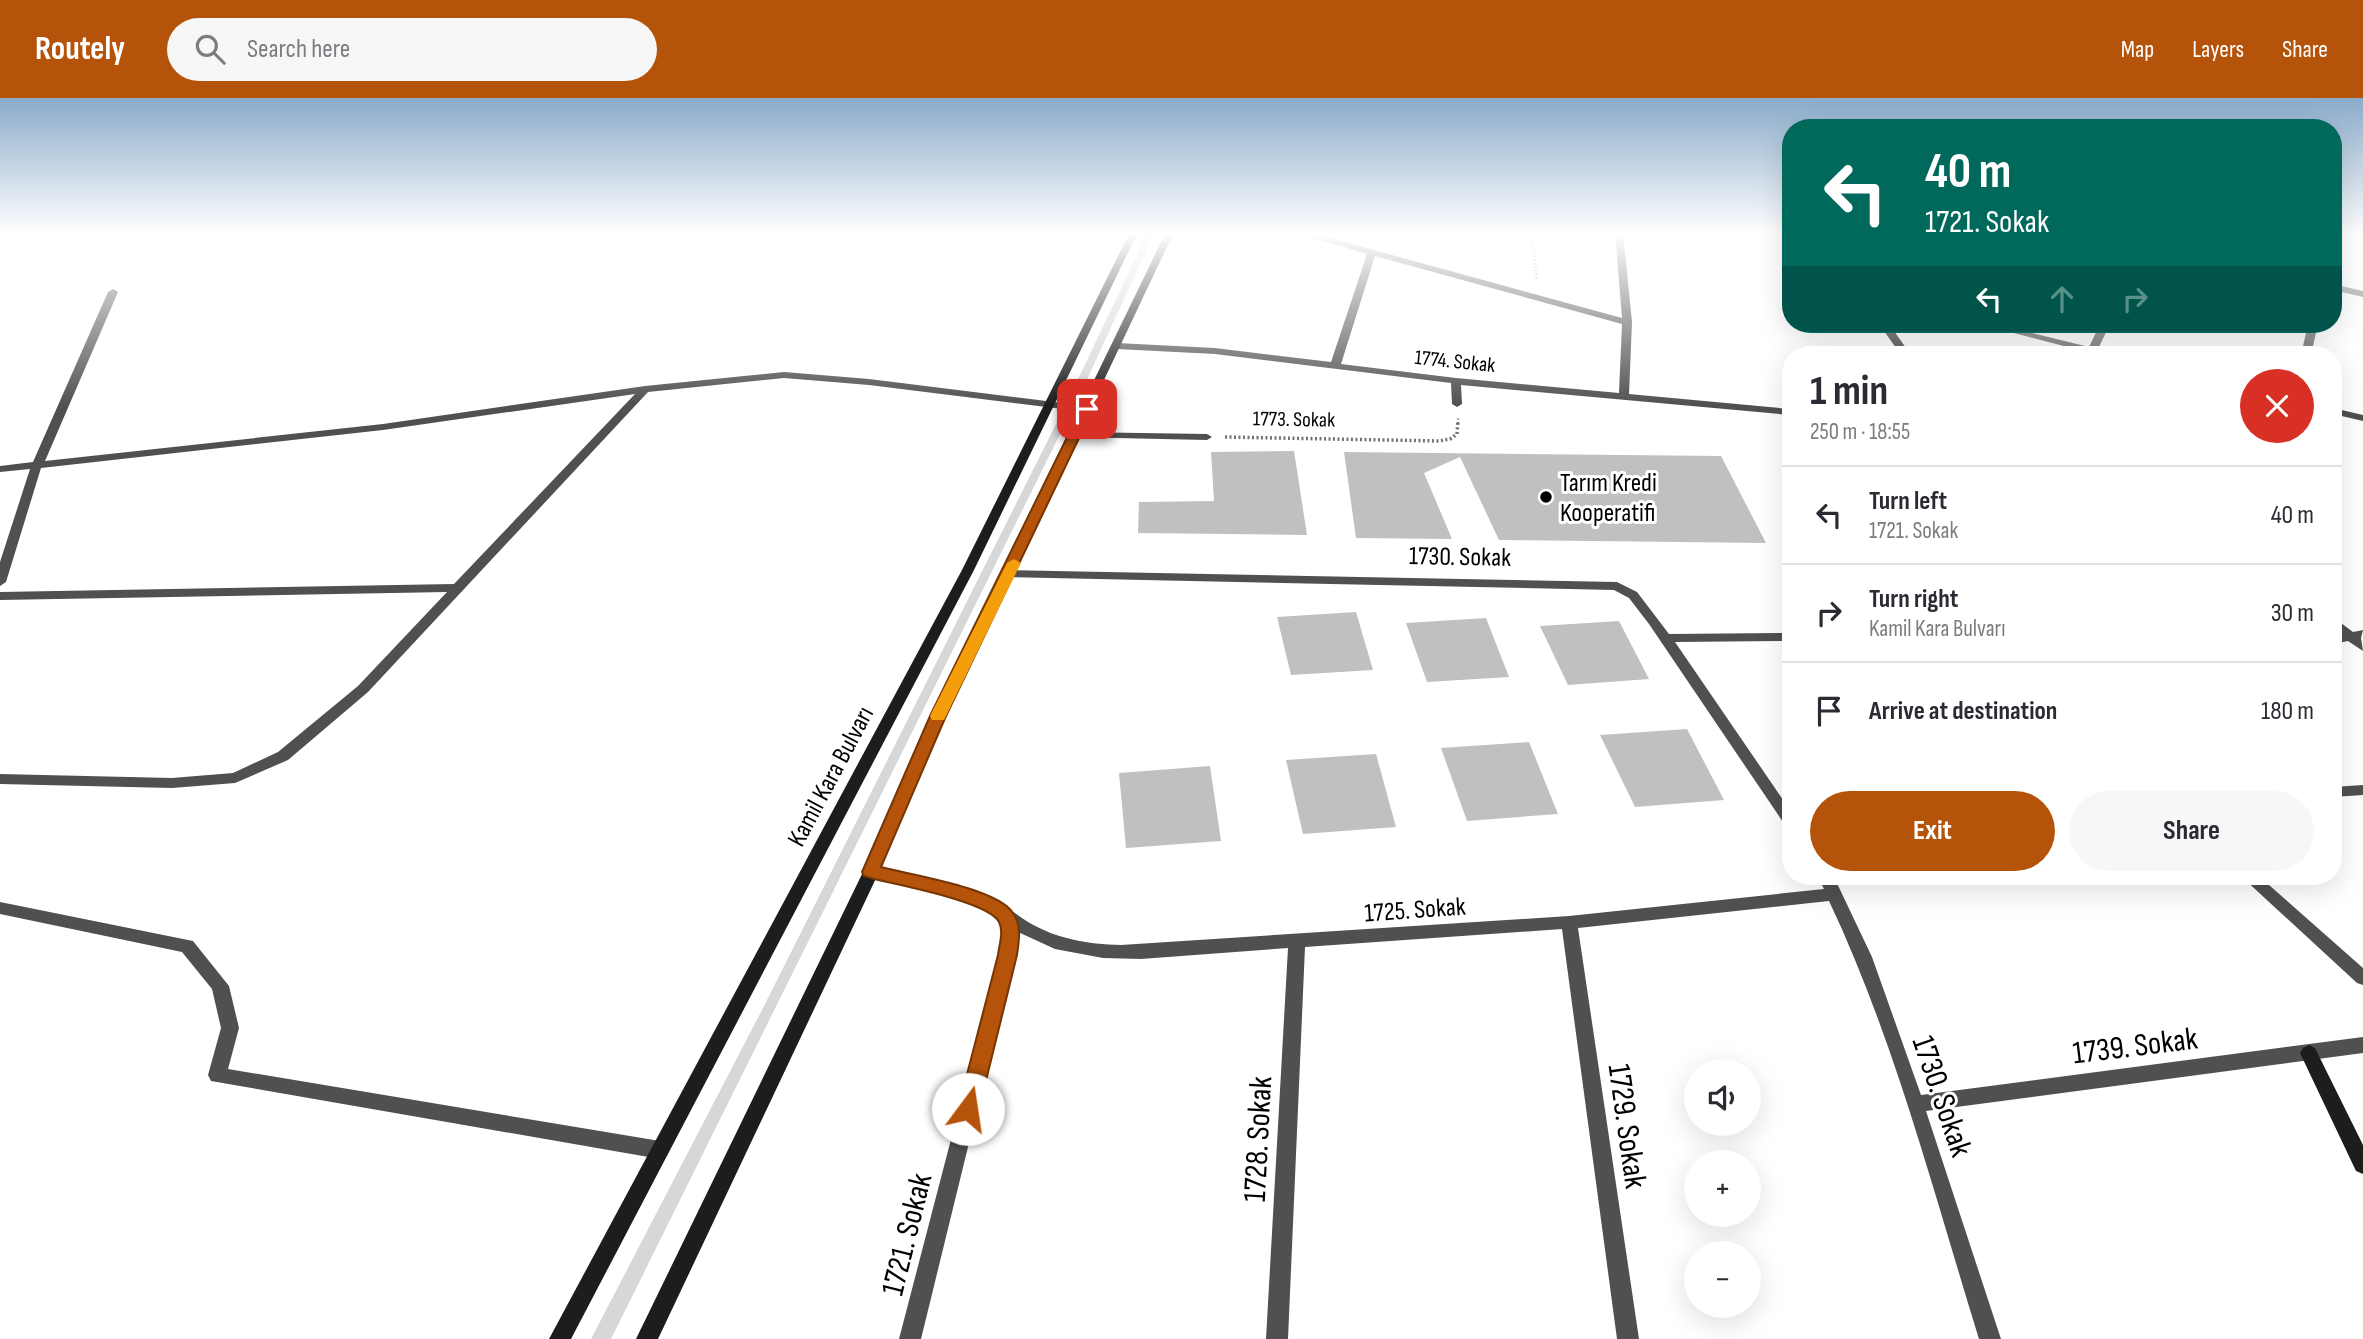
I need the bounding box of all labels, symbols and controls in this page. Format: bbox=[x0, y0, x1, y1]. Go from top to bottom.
search box bbox=[167, 18, 657, 81]
text: Routely bbox=[35, 29, 125, 69]
icon: search bbox=[191, 30, 229, 68]
text: Search here bbox=[247, 34, 350, 65]
text: Map bbox=[2121, 35, 2154, 64]
text: Layers bbox=[2192, 35, 2244, 64]
text: Share bbox=[2282, 35, 2328, 64]
text: 40 m bbox=[1925, 143, 2011, 202]
icon: left bbox=[1810, 147, 1901, 238]
text: 1721. Sokak bbox=[1925, 203, 2049, 242]
icon: left bbox=[1970, 280, 2008, 318]
icon: ahead bbox=[2043, 280, 2081, 318]
icon: right bbox=[2116, 280, 2154, 318]
street label: 1774. Sokak bbox=[1413, 345, 1497, 378]
text: 1 min bbox=[1810, 366, 1888, 417]
button: close bbox=[2240, 369, 2314, 443]
pin bbox=[1057, 379, 1117, 439]
icon: arrive bbox=[1068, 390, 1106, 428]
street label: 1773. Sokak bbox=[1253, 406, 1335, 433]
text: 250 m · 18:55 bbox=[1810, 418, 1910, 446]
place label: Tarım Kredi Kooperatifi bbox=[1560, 468, 1657, 529]
text: Turn left bbox=[1869, 486, 1947, 517]
marker: Tarım Kredi Kooperatifi bbox=[1538, 489, 1554, 505]
icon: left bbox=[1810, 496, 1848, 534]
text: 40 m bbox=[2271, 500, 2314, 531]
text: 1721. Sokak bbox=[1869, 517, 1958, 545]
street label: 1730. Sokak bbox=[1409, 541, 1511, 574]
text: Turn right bbox=[1869, 584, 1958, 615]
icon: right bbox=[1810, 594, 1848, 632]
text: 30 m bbox=[2271, 598, 2314, 629]
text: Kamil Kara Bulvarı bbox=[1869, 615, 2005, 643]
icon: arrive bbox=[1810, 692, 1848, 730]
text: Arrive at destination bbox=[1869, 696, 2057, 727]
text: 180 m bbox=[2261, 696, 2314, 727]
street label: Kamil Kara Bulvarı bbox=[781, 701, 881, 852]
button: Exit bbox=[1810, 791, 2055, 871]
button: Share bbox=[2069, 791, 2314, 871]
street label: 1725. Sokak bbox=[1363, 891, 1467, 929]
street label: 1739. Sokak bbox=[2070, 1019, 2200, 1074]
street label: 1730. Sokak bbox=[1903, 1031, 1980, 1162]
map controls bbox=[1684, 1059, 1761, 1318]
button: sound bbox=[1684, 1059, 1761, 1136]
street label: 1729. Sokak bbox=[1598, 1061, 1655, 1191]
position arrow bbox=[931, 1072, 1005, 1146]
street label: 1728. Sokak bbox=[1236, 1075, 1281, 1203]
button: + bbox=[1684, 1150, 1761, 1227]
street label: 1721. Sokak bbox=[874, 1169, 941, 1299]
button: − bbox=[1684, 1241, 1761, 1318]

